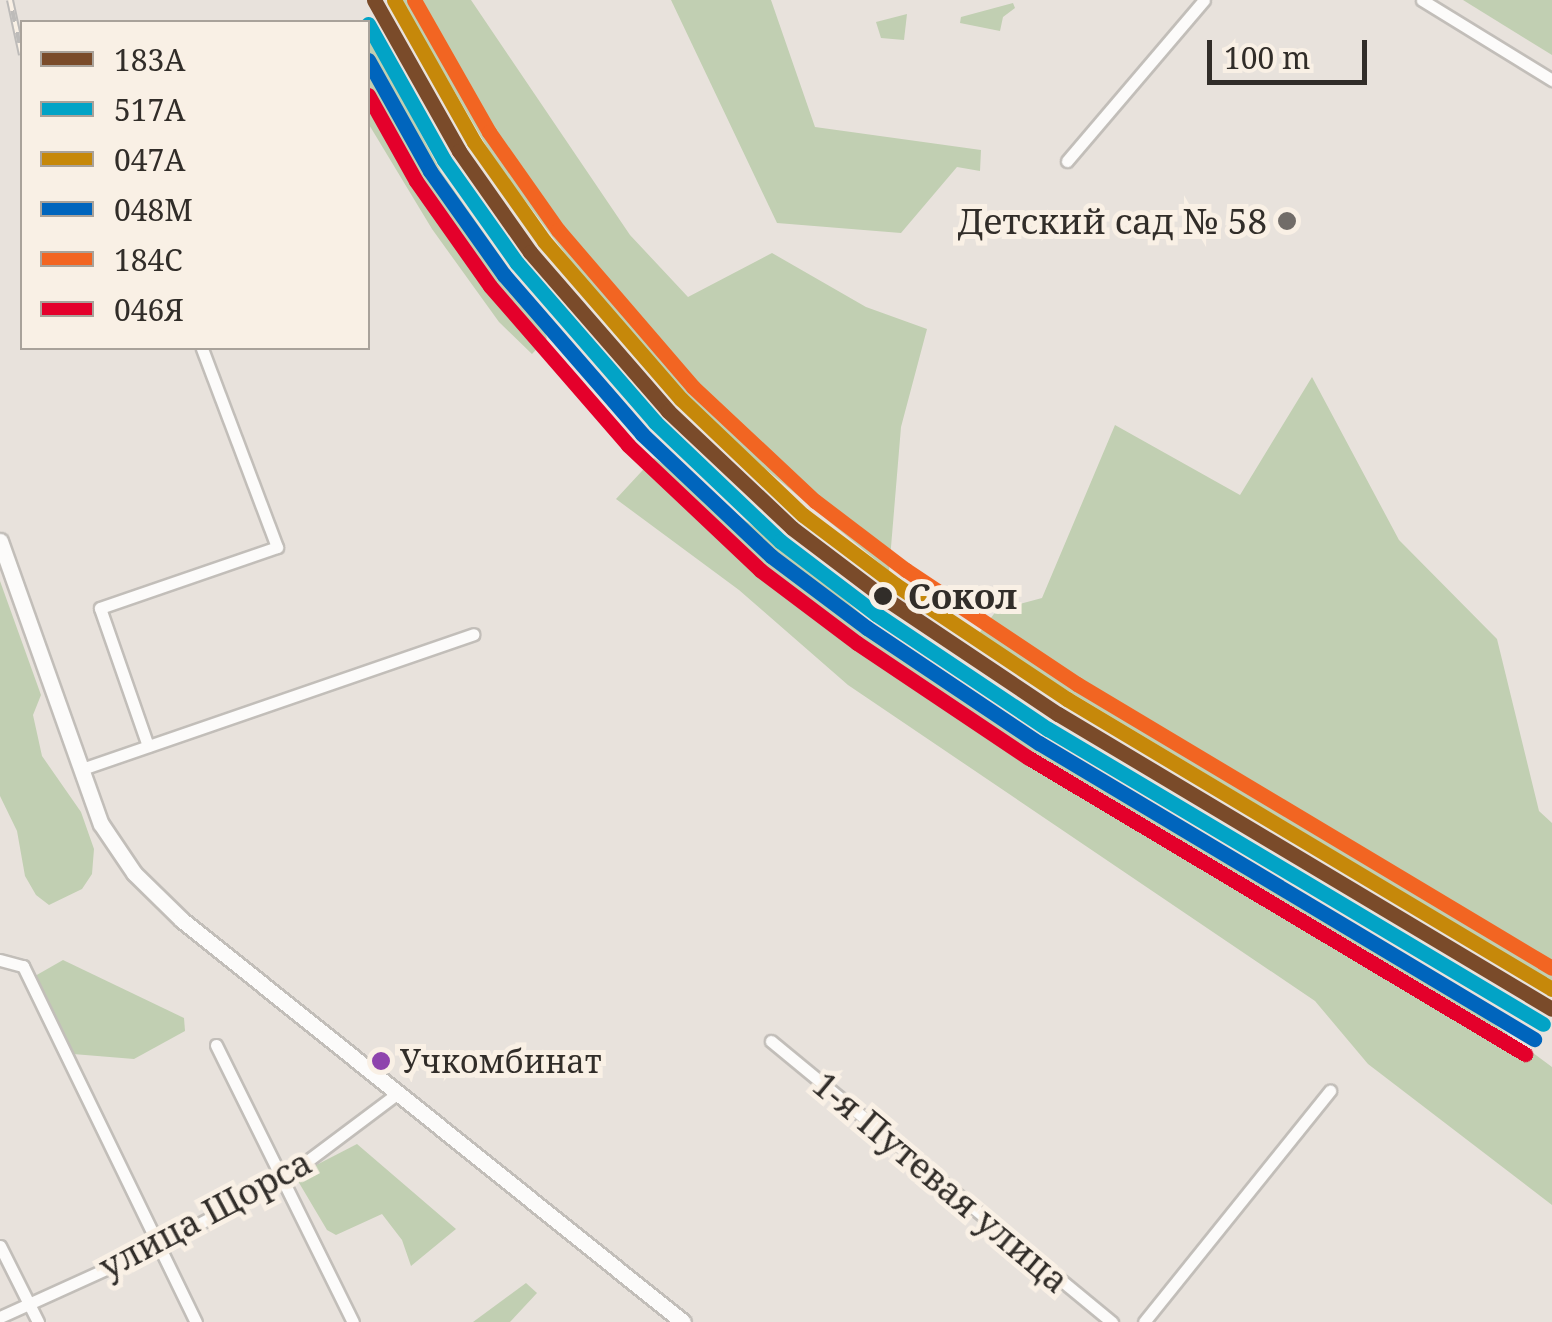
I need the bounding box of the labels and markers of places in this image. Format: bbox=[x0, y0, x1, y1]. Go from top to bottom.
place label: Детский сад № 58 bbox=[957, 200, 1267, 242]
marker: Детский сад № 58 bbox=[1276, 210, 1298, 232]
place label: Сокол bbox=[908, 575, 1017, 617]
marker: Сокол bbox=[867, 580, 899, 612]
place label: Учкомбинат bbox=[400, 1042, 602, 1080]
marker: Учкомбинат bbox=[371, 1051, 391, 1071]

